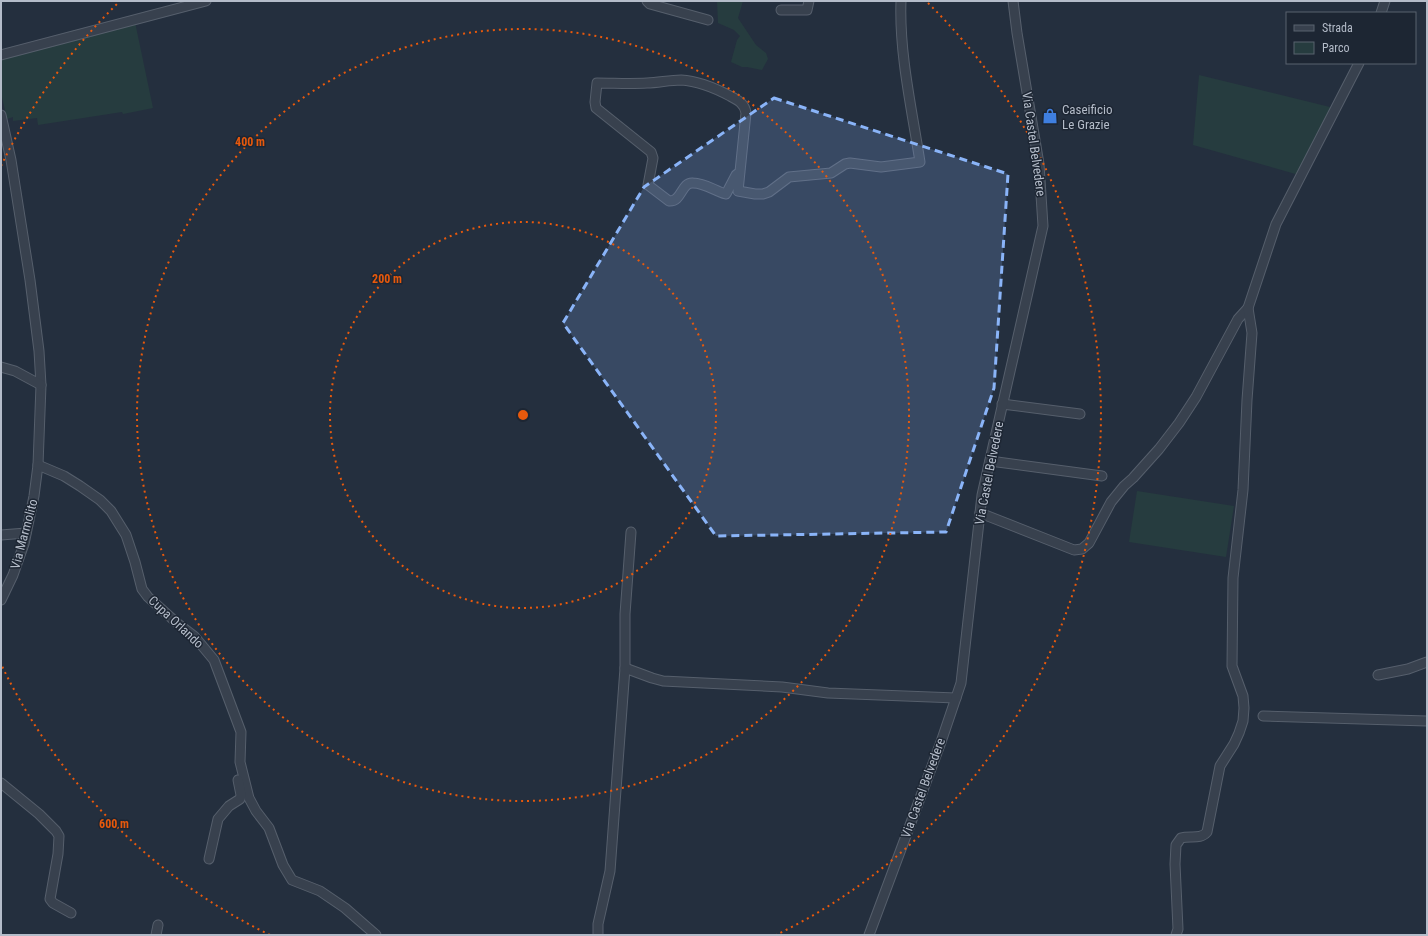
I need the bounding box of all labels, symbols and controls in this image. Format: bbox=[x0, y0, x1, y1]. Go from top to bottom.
legend bbox=[1286, 12, 1416, 64]
text: Strada bbox=[1322, 21, 1353, 35]
text: Parco bbox=[1322, 41, 1349, 55]
street label: Via Castel Belvedere bbox=[1019, 91, 1049, 197]
place label: Caseificio Le Grazie bbox=[1062, 102, 1113, 132]
shop icon: Caseificio Le Grazie bbox=[1041, 107, 1059, 125]
text: 400 m bbox=[235, 135, 265, 149]
text: 200 m bbox=[372, 272, 402, 286]
centre of rings bbox=[516, 408, 530, 422]
street label: Via Castel Belvedere bbox=[972, 420, 1006, 526]
street label: Via Marmolito bbox=[7, 497, 41, 571]
street label: Cupa Orlando bbox=[145, 593, 207, 651]
street label: Via Castel Belvedere bbox=[898, 736, 948, 840]
text: 600 m bbox=[99, 817, 129, 831]

